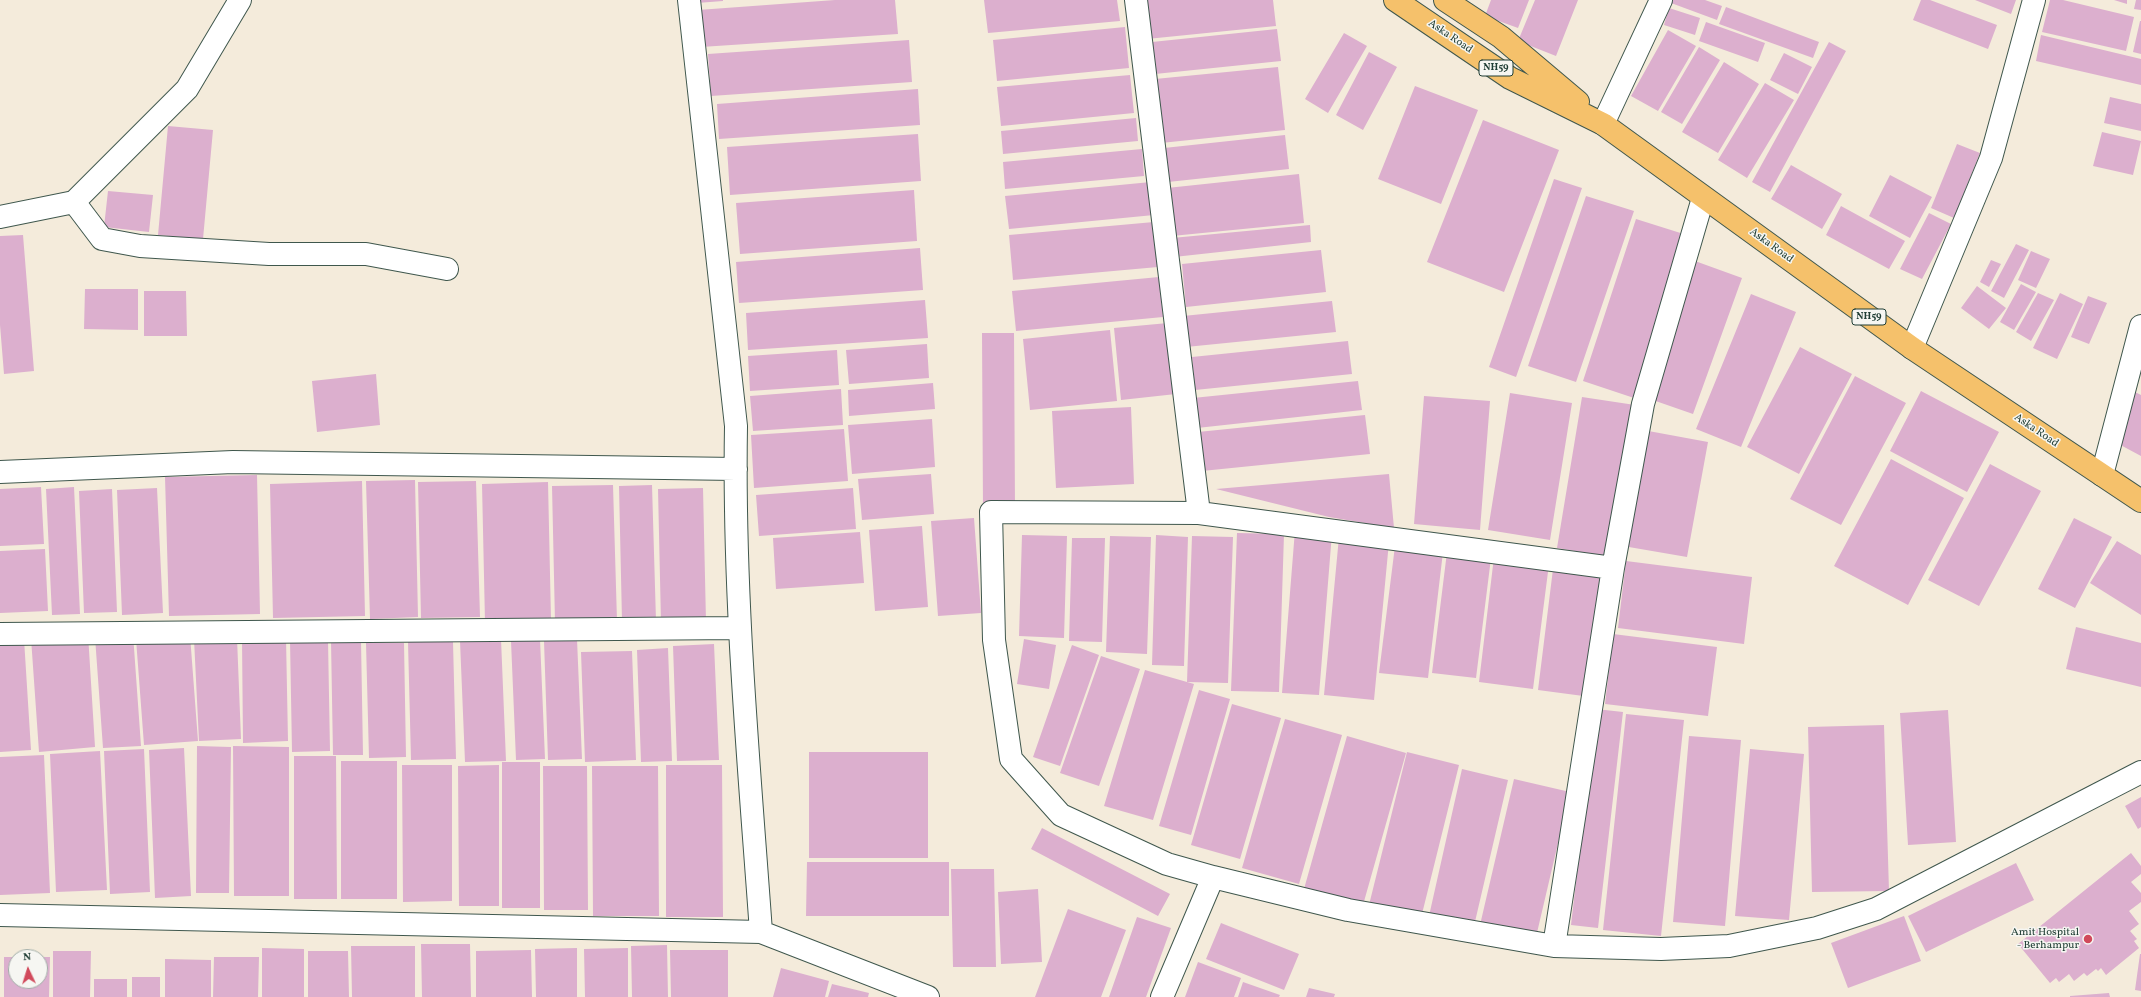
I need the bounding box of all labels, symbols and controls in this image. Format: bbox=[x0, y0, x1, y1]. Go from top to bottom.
street label: Aska Road bbox=[1425, 17, 1475, 57]
road number: NH59 bbox=[1479, 60, 1513, 76]
street label: Aska Road bbox=[1747, 226, 1795, 266]
road number: NH59 bbox=[1852, 309, 1886, 325]
street label: Aska Road bbox=[2011, 411, 2061, 451]
place label: Amit Hospital - Berhampur bbox=[2011, 926, 2079, 952]
marker: Amit Hospital - Berhampur bbox=[2082, 933, 2094, 945]
north arrow bbox=[8, 949, 48, 989]
text: N bbox=[23, 950, 32, 965]

